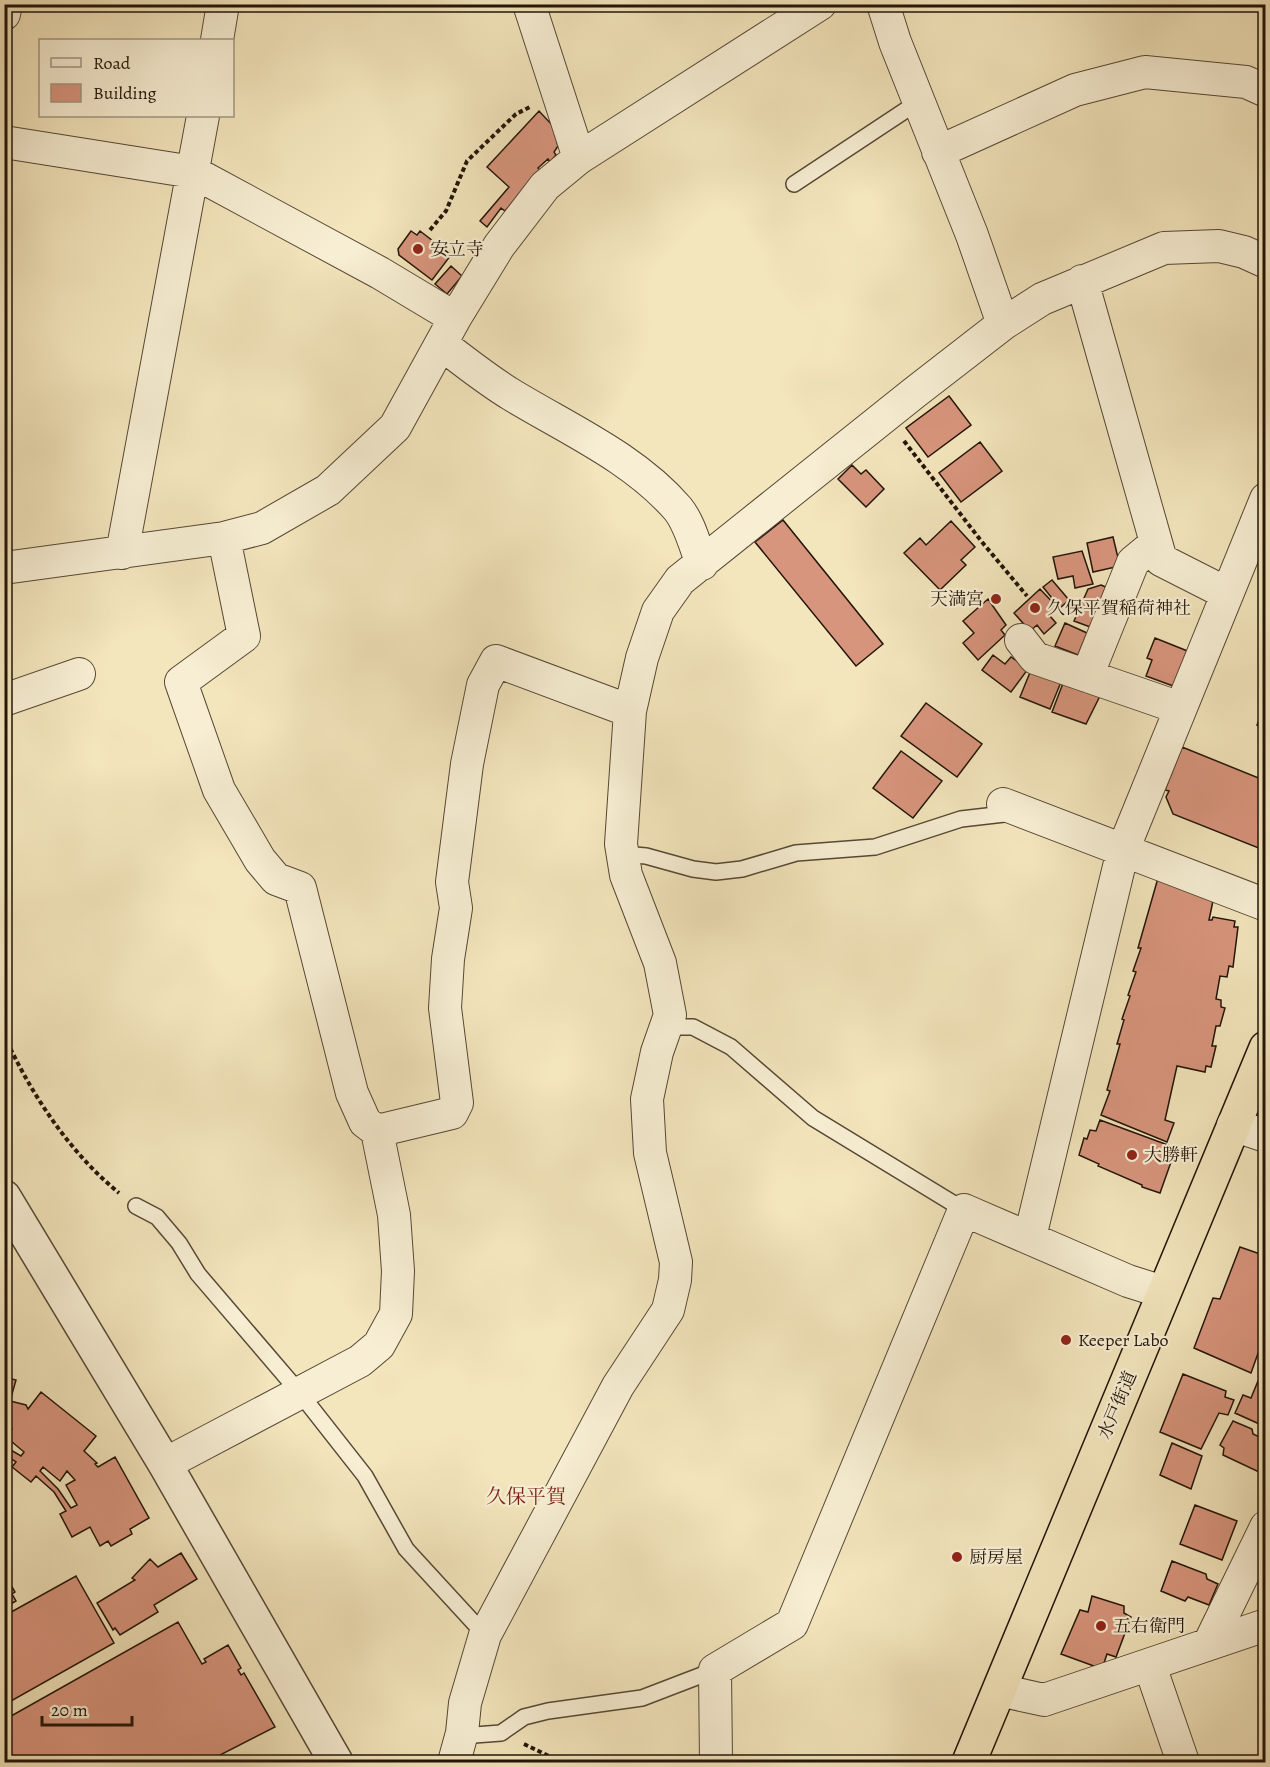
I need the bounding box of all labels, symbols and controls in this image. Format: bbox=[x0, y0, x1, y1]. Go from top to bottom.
legend bbox=[39, 39, 234, 117]
text: Road bbox=[93, 51, 131, 75]
text: Building bbox=[93, 81, 157, 105]
place label: 安立寺 bbox=[430, 237, 484, 261]
marker: 安立寺 bbox=[411, 242, 425, 256]
place label: 天満宮 bbox=[930, 587, 984, 611]
marker: 天満宮 bbox=[989, 592, 1003, 606]
place label: 久保平賀稲荷神社 bbox=[1047, 596, 1191, 620]
marker: 久保平賀稲荷神社 bbox=[1028, 601, 1042, 615]
place label: 大勝軒 bbox=[1144, 1143, 1198, 1167]
marker: 大勝軒 bbox=[1125, 1148, 1139, 1162]
place label: Keeper Labo bbox=[1078, 1328, 1169, 1352]
marker: Keeper Labo bbox=[1059, 1333, 1073, 1347]
street label: 水戸街道 bbox=[1092, 1367, 1142, 1443]
district label: 久保平賀 bbox=[486, 1483, 566, 1510]
place label: 厨房屋 bbox=[969, 1545, 1023, 1569]
marker: 厨房屋 bbox=[950, 1550, 964, 1564]
place label: 五右衛門 bbox=[1113, 1614, 1185, 1638]
marker: 五右衛門 bbox=[1094, 1619, 1108, 1633]
scale bar bbox=[42, 1689, 132, 1727]
text: 20 m bbox=[51, 1698, 88, 1722]

